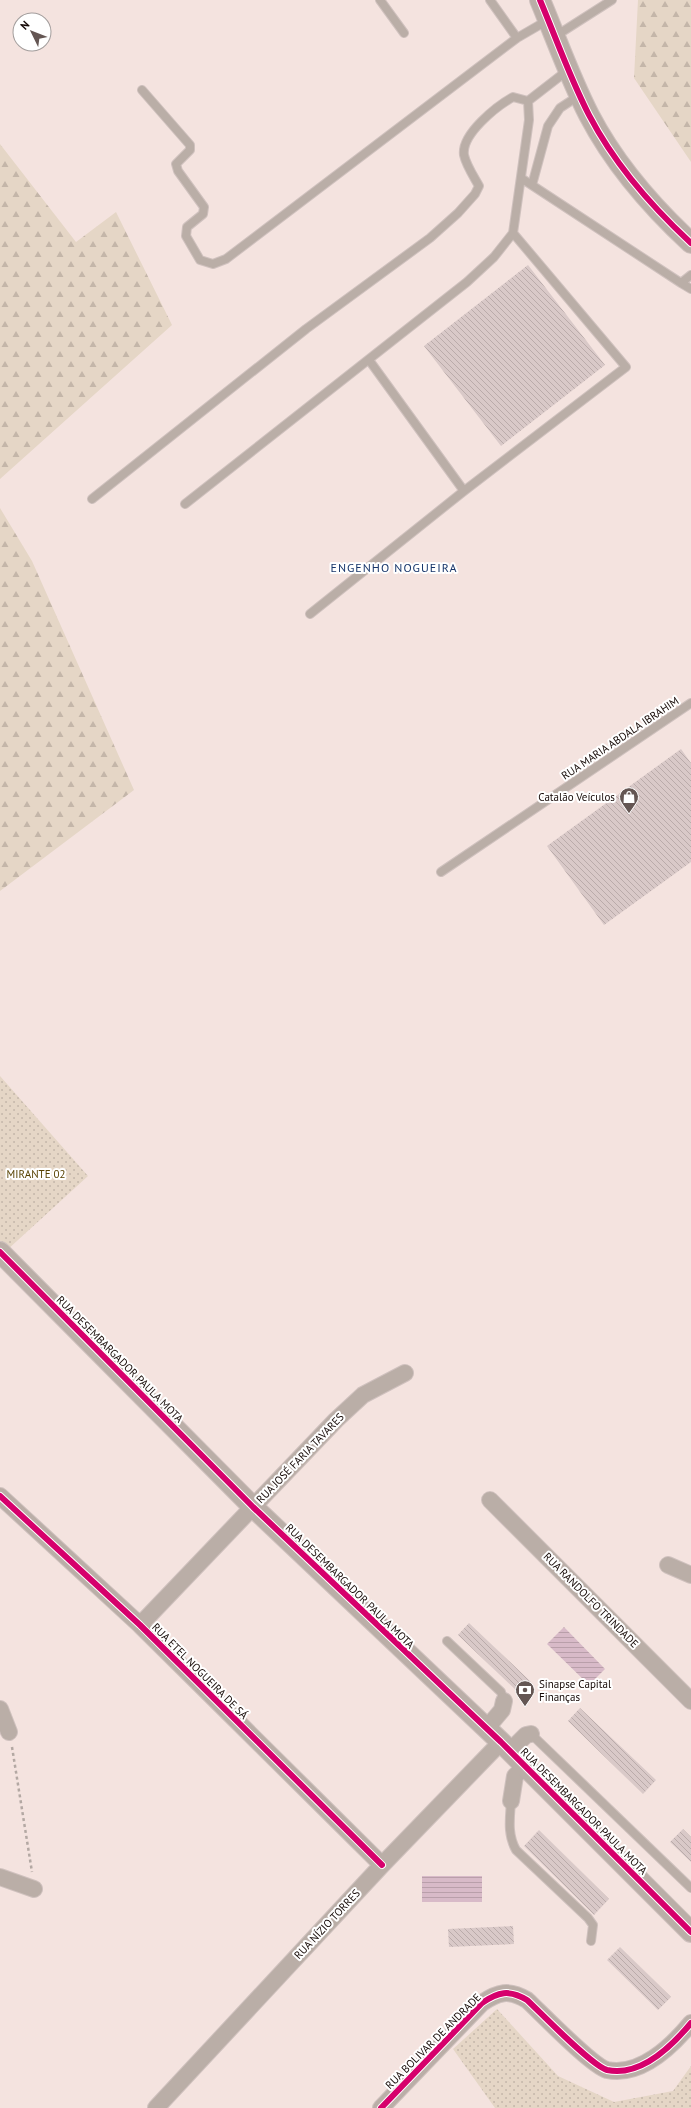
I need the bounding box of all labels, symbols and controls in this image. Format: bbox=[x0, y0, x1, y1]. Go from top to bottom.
north arrow bbox=[12, 12, 52, 52]
text: N bbox=[17, 18, 32, 33]
district label: ENGENHO NOGUEIRA bbox=[330, 560, 458, 575]
street label: RUA MARIA ABDALA IBRAHIM bbox=[559, 693, 681, 783]
shop icon: Catalão Veículos bbox=[618, 786, 640, 814]
place label: Catalão Veículos bbox=[538, 790, 615, 804]
park label: MIRANTE 02 bbox=[7, 1167, 65, 1181]
street label: RUA DESEMBARGADOR PAULA MOTA bbox=[54, 1293, 187, 1426]
street label: RUA JOSÉ FARIA TAVARES bbox=[253, 1410, 347, 1506]
street label: RUA DESEMBARGADOR PAULA MOTA bbox=[283, 1521, 418, 1652]
street label: RUA RANDOLFO TRINDADE bbox=[541, 1550, 642, 1651]
street label: RUA ETEL NOGUEIRA DE SÁ bbox=[149, 1620, 251, 1722]
place label: Sinapse Capital Finanças bbox=[539, 1677, 612, 1704]
bank icon: Sinapse Capital Finanças bbox=[514, 1679, 536, 1707]
street label: RUA DESEMBARGADOR PAULA MOTA bbox=[518, 1745, 651, 1878]
street label: RUA NÍZIO TORRES bbox=[291, 1886, 363, 1962]
street label: RUA BOLIVAR DE ANDRADE bbox=[382, 1990, 484, 2092]

